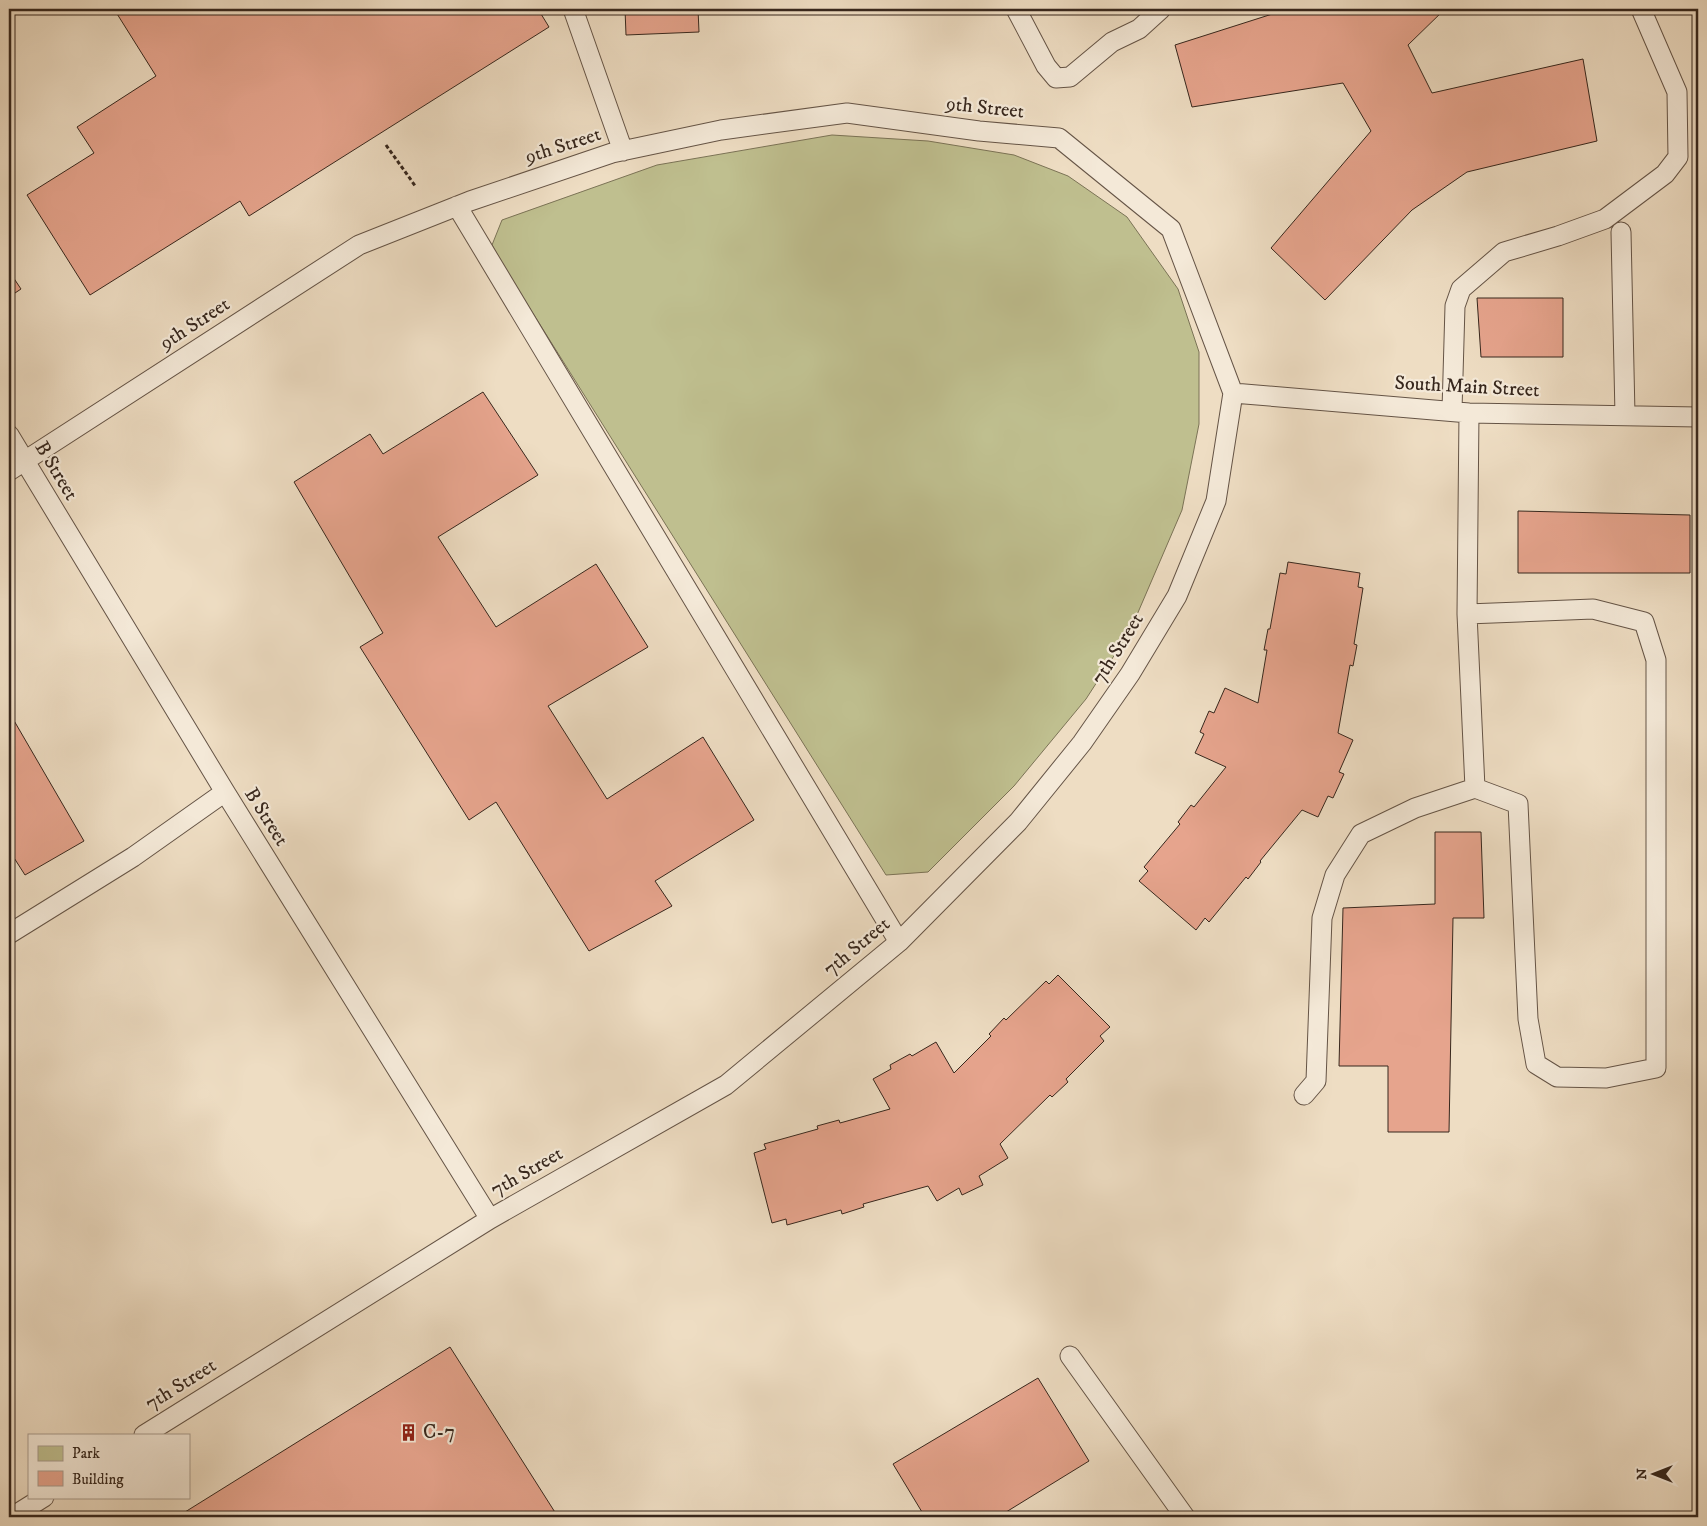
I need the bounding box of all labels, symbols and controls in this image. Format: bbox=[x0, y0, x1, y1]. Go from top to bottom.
street label: 9th Street bbox=[944, 91, 1025, 125]
street label: 9th Street bbox=[521, 122, 604, 170]
street label: 9th Street bbox=[154, 292, 235, 356]
street label: South Main Street bbox=[1394, 371, 1540, 403]
street label: B Street bbox=[29, 437, 83, 505]
street label: 7th Street bbox=[1086, 609, 1150, 689]
street label: B Street bbox=[238, 783, 294, 851]
street label: 7th Street bbox=[819, 912, 895, 982]
street label: 7th Street bbox=[487, 1141, 567, 1203]
street label: 7th Street bbox=[141, 1353, 221, 1417]
place label: C-7 bbox=[423, 1420, 455, 1445]
building icon: C-7 bbox=[399, 1422, 419, 1442]
legend bbox=[28, 1434, 190, 1498]
text: Park bbox=[72, 1444, 101, 1463]
north arrow bbox=[1630, 1448, 1680, 1498]
text: N bbox=[1633, 1468, 1651, 1480]
text: Building bbox=[72, 1470, 124, 1489]

